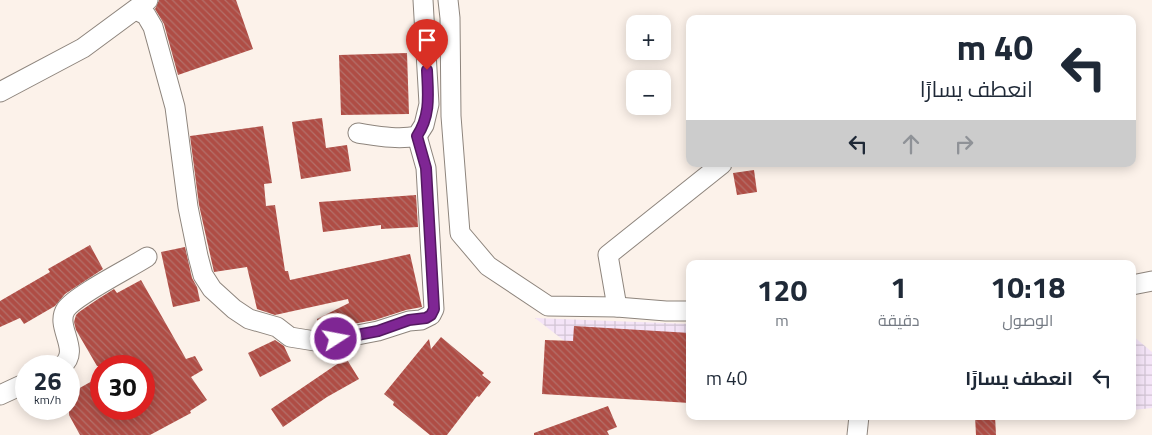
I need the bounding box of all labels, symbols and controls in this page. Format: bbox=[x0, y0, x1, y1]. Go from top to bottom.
map controls bbox=[626, 15, 671, 115]
button: + bbox=[626, 15, 671, 60]
pin bbox=[406, 19, 448, 70]
text: 40 m bbox=[957, 20, 1033, 74]
icon: arrive bbox=[413, 26, 441, 54]
icon: left bbox=[1051, 35, 1116, 100]
button: − bbox=[626, 70, 671, 115]
text: انعطف يسارًا bbox=[920, 72, 1033, 106]
icon: left bbox=[844, 130, 872, 158]
icon: ahead bbox=[897, 130, 925, 158]
icon: right bbox=[950, 130, 978, 158]
text: 1 bbox=[890, 264, 907, 310]
text: 10:18 bbox=[990, 264, 1065, 310]
text: 120 bbox=[757, 267, 807, 313]
text: m bbox=[775, 308, 789, 332]
text: دقيقة bbox=[878, 308, 920, 332]
text: الوصول bbox=[1002, 308, 1053, 332]
position arrow bbox=[309, 312, 361, 364]
speed limit sign: 30 bbox=[90, 355, 155, 420]
text: 26 bbox=[33, 362, 62, 400]
text: 40 m bbox=[706, 363, 747, 392]
text: انعطف يسارًا bbox=[965, 363, 1073, 392]
icon: left bbox=[1088, 364, 1116, 392]
text: km/h bbox=[34, 390, 61, 409]

